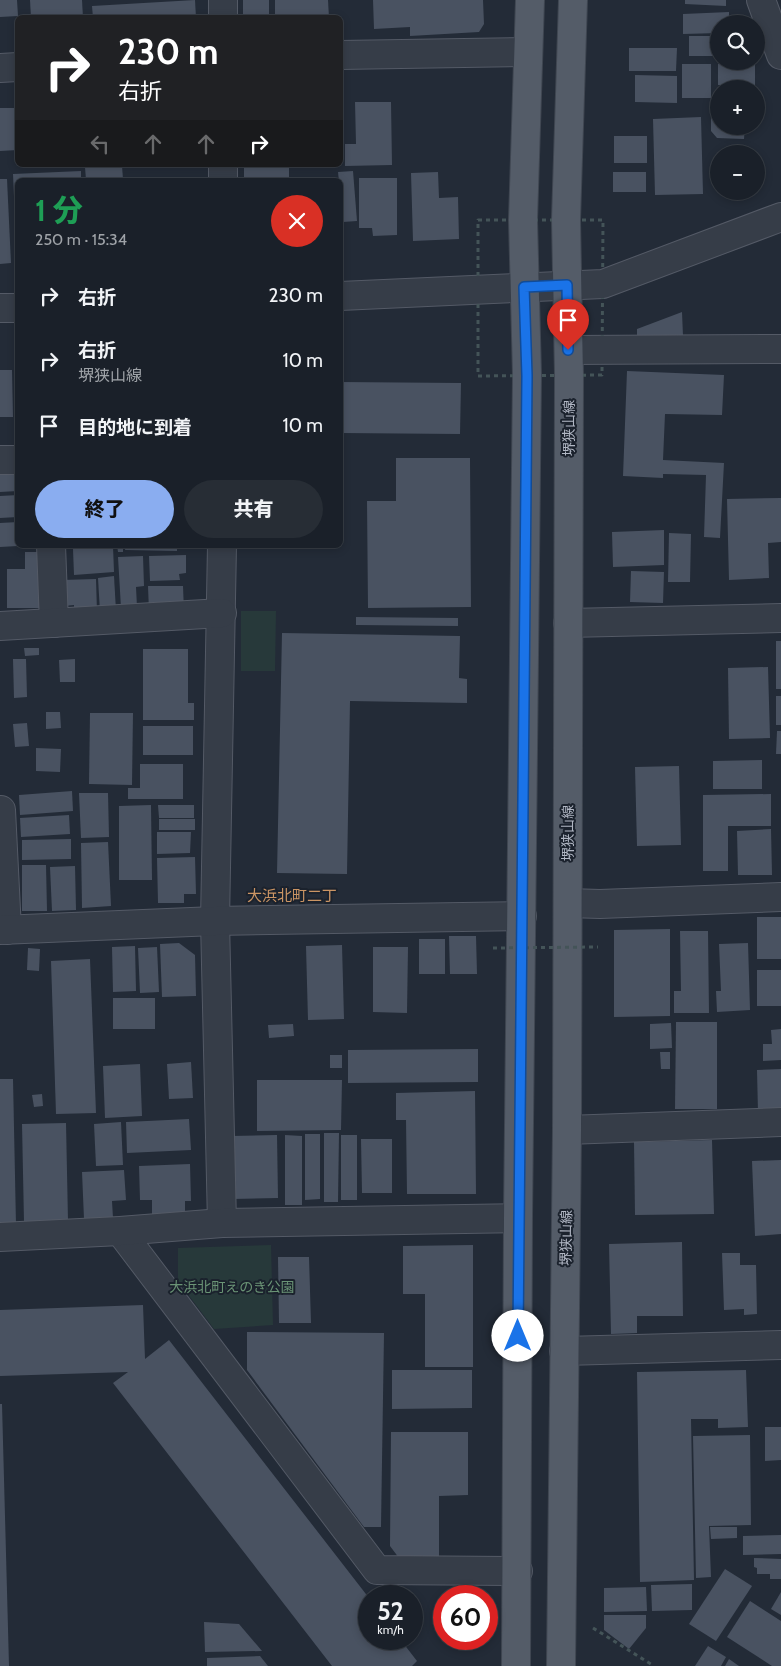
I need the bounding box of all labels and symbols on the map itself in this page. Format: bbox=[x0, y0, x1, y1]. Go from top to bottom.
pin bbox=[547, 299, 589, 350]
street label: 堺狭山線 bbox=[560, 400, 578, 456]
street label: 堺狭山線 bbox=[559, 805, 577, 861]
district label: 大浜北町二丁 bbox=[247, 887, 337, 905]
street label: 堺狭山線 bbox=[557, 1210, 575, 1266]
park label: 大浜北町えのき公園 bbox=[169, 1278, 295, 1296]
position arrow bbox=[491, 1309, 543, 1361]
speed limit sign: 60 bbox=[433, 1585, 498, 1650]

